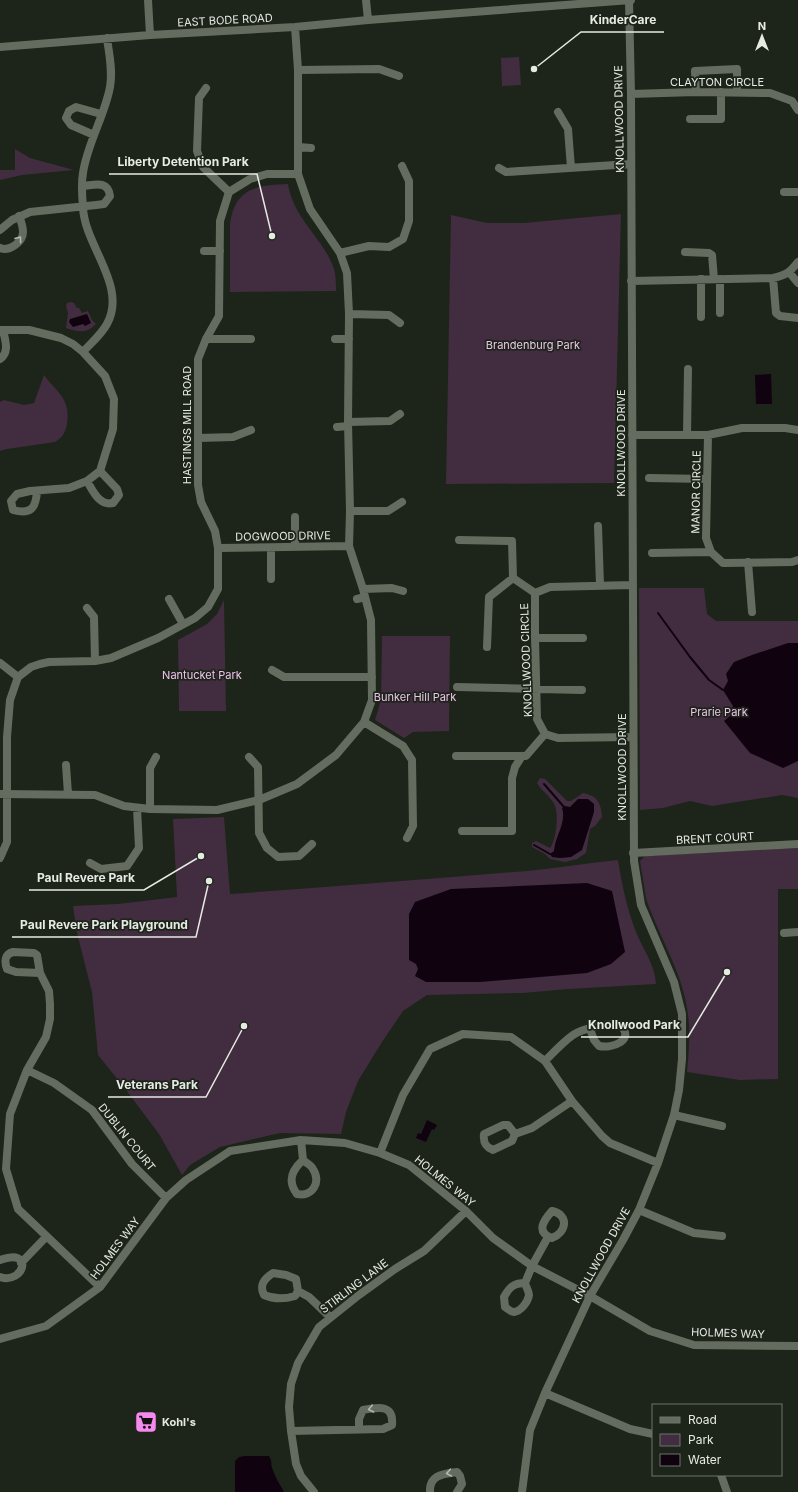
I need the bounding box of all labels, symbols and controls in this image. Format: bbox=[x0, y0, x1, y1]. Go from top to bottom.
callout: KinderCare bbox=[581, 8, 664, 32]
street label: EAST BODE ROAD bbox=[177, 11, 273, 29]
text: KinderCare bbox=[590, 12, 656, 27]
north arrow bbox=[742, 16, 782, 56]
text: N bbox=[758, 19, 766, 33]
street label: KNOLLWOOD DRIVE bbox=[611, 65, 627, 173]
street label: CLAYTON CIRCLE bbox=[670, 75, 764, 89]
callout: Liberty Detention Park bbox=[109, 150, 257, 174]
text: Liberty Detention Park bbox=[117, 154, 249, 169]
one-way arrow bbox=[14, 236, 21, 243]
park label: Brandenburg Park bbox=[486, 338, 580, 352]
street label: HASTINGS MILL ROAD bbox=[180, 366, 194, 484]
street label: KNOLLWOOD DRIVE bbox=[614, 389, 628, 497]
street label: MANOR CIRCLE bbox=[688, 450, 704, 534]
street label: DOGWOOD DRIVE bbox=[235, 528, 331, 544]
street label: KNOLLWOOD CIRCLE bbox=[517, 603, 535, 717]
park label: Nantucket Park bbox=[162, 668, 242, 682]
park label: Bunker Hill Park bbox=[374, 690, 456, 704]
park label: Prarie Park bbox=[690, 705, 748, 719]
street label: KNOLLWOOD DRIVE bbox=[615, 713, 629, 821]
street label: BRENT COURT bbox=[676, 829, 754, 847]
callout: Paul Revere Park bbox=[29, 866, 144, 890]
text: Paul Revere Park bbox=[37, 870, 135, 885]
callout: Paul Revere Park Playground bbox=[12, 913, 196, 937]
text: Paul Revere Park Playground bbox=[20, 917, 188, 932]
callout: Knollwood Park bbox=[581, 1013, 688, 1037]
text: Knollwood Park bbox=[588, 1017, 680, 1032]
callout: Veterans Park bbox=[108, 1073, 206, 1097]
text: Veterans Park bbox=[116, 1077, 198, 1092]
street label: DUBLIN COURT bbox=[96, 1100, 158, 1174]
street label: HOLMES WAY bbox=[412, 1152, 479, 1210]
street label: KNOLLWOOD DRIVE bbox=[569, 1205, 633, 1305]
street label: HOLMES WAY bbox=[87, 1214, 143, 1282]
street label: STIRLING LANE bbox=[317, 1256, 391, 1316]
street label: HOLMES WAY bbox=[691, 1325, 766, 1341]
one-way arrow bbox=[368, 1404, 374, 1412]
legend bbox=[652, 1404, 782, 1476]
supermarket icon: Kohl's bbox=[133, 1409, 159, 1435]
text: Road bbox=[688, 1412, 717, 1427]
place label: Kohl's bbox=[162, 1415, 196, 1429]
text: Park bbox=[688, 1432, 714, 1447]
text: Water bbox=[688, 1452, 722, 1467]
one-way arrow bbox=[446, 1468, 452, 1477]

